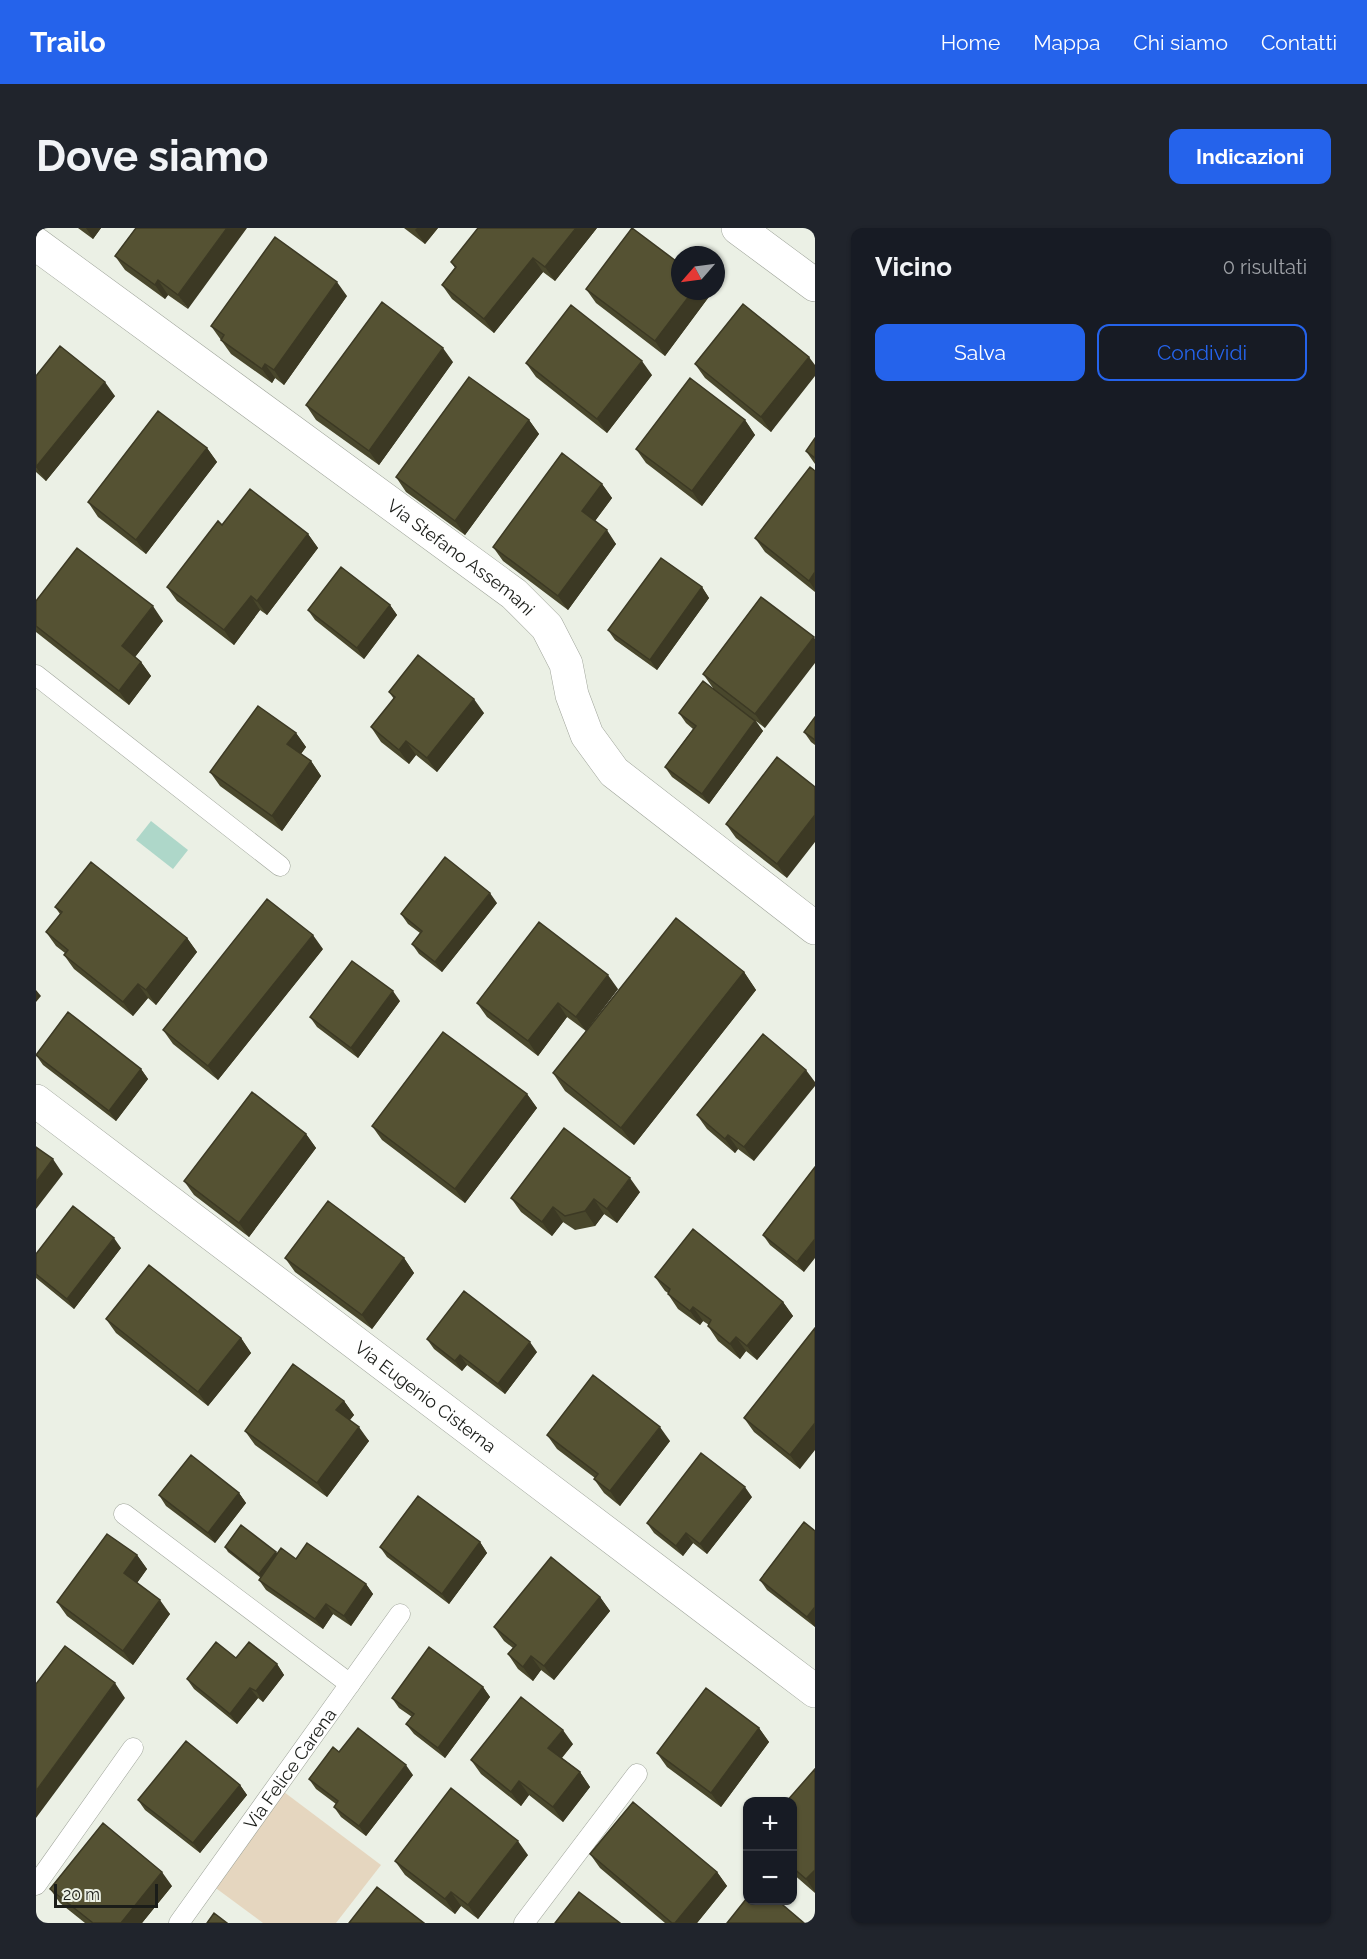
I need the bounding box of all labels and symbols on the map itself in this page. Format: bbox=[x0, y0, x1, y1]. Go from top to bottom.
north arrow bbox=[671, 246, 725, 300]
street label: Via Stefano Assemani bbox=[383, 494, 539, 619]
street label: Via Eugenio Cisterna bbox=[351, 1336, 501, 1456]
street label: Via Felice Carena bbox=[239, 1704, 340, 1833]
scale bar bbox=[54, 1881, 158, 1908]

